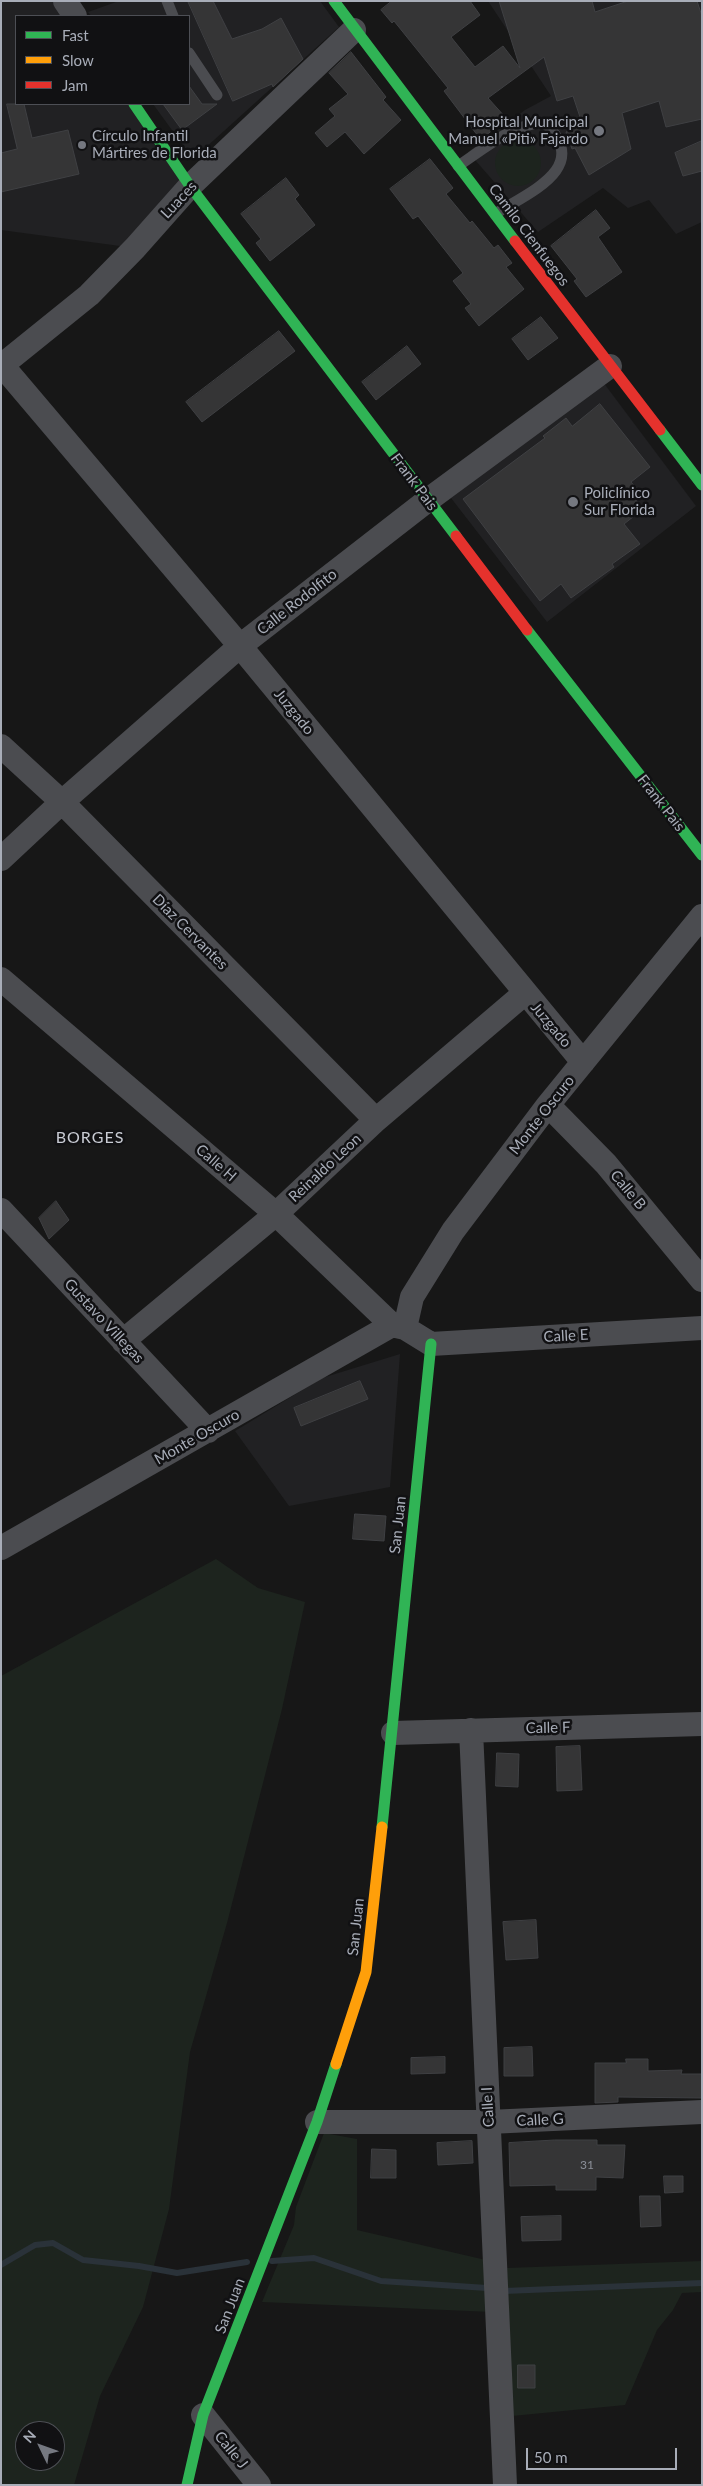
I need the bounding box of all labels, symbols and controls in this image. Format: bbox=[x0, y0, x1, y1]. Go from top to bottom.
legend bbox=[15, 15, 190, 105]
text: Fast bbox=[62, 26, 89, 44]
text: Slow bbox=[62, 51, 94, 69]
text: Jam bbox=[62, 76, 88, 94]
place label: Hospital Municipal Manuel «Piti» Fajardo bbox=[448, 113, 588, 148]
marker: Hospital Municipal Manuel «Piti» Fajardo bbox=[592, 124, 606, 138]
place label: Círculo Infantil Mártires de Florida bbox=[92, 127, 217, 162]
marker: Círculo Infantil Mártires de Florida bbox=[76, 139, 88, 151]
street label: Luaces bbox=[157, 178, 201, 222]
street label: Camilo Cienfuegos bbox=[485, 180, 573, 290]
street label: Frank Pais bbox=[387, 450, 441, 514]
place label: Policlínico Sur Florida bbox=[584, 484, 655, 519]
marker: Policlínico Sur Florida bbox=[566, 495, 580, 509]
street label: Calle Rodolfito bbox=[253, 565, 341, 639]
street label: Juzgado bbox=[270, 686, 318, 738]
street label: Frank Pais bbox=[633, 771, 689, 835]
street label: Díaz Cervantes bbox=[149, 891, 231, 973]
street label: Juzgado bbox=[527, 999, 575, 1051]
street label: Monte Oscuro bbox=[506, 1072, 578, 1158]
district label: BORGES bbox=[55, 1128, 125, 1148]
street label: Reinaldo Leon bbox=[285, 1130, 365, 1206]
street label: Calle H bbox=[192, 1141, 240, 1185]
street label: Calle B bbox=[606, 1167, 650, 1213]
street label: Gustavo Villegas bbox=[60, 1275, 148, 1367]
street label: Calle E bbox=[543, 1326, 589, 1346]
street label: Monte Oscuro bbox=[151, 1405, 243, 1469]
street label: San Juan bbox=[386, 1495, 410, 1555]
street label: Calle F bbox=[525, 1719, 571, 1737]
street label: San Juan bbox=[344, 1897, 368, 1957]
street label: Calle I bbox=[478, 2086, 498, 2128]
street label: Calle G bbox=[516, 2110, 564, 2130]
house number: 31 bbox=[580, 2158, 594, 2172]
street label: San Juan bbox=[211, 2276, 249, 2336]
north arrow bbox=[15, 2421, 65, 2471]
text: N bbox=[19, 2427, 39, 2446]
street label: Calle J bbox=[211, 2428, 251, 2472]
scale bar bbox=[528, 2438, 679, 2470]
text: 50 m bbox=[534, 2448, 568, 2466]

